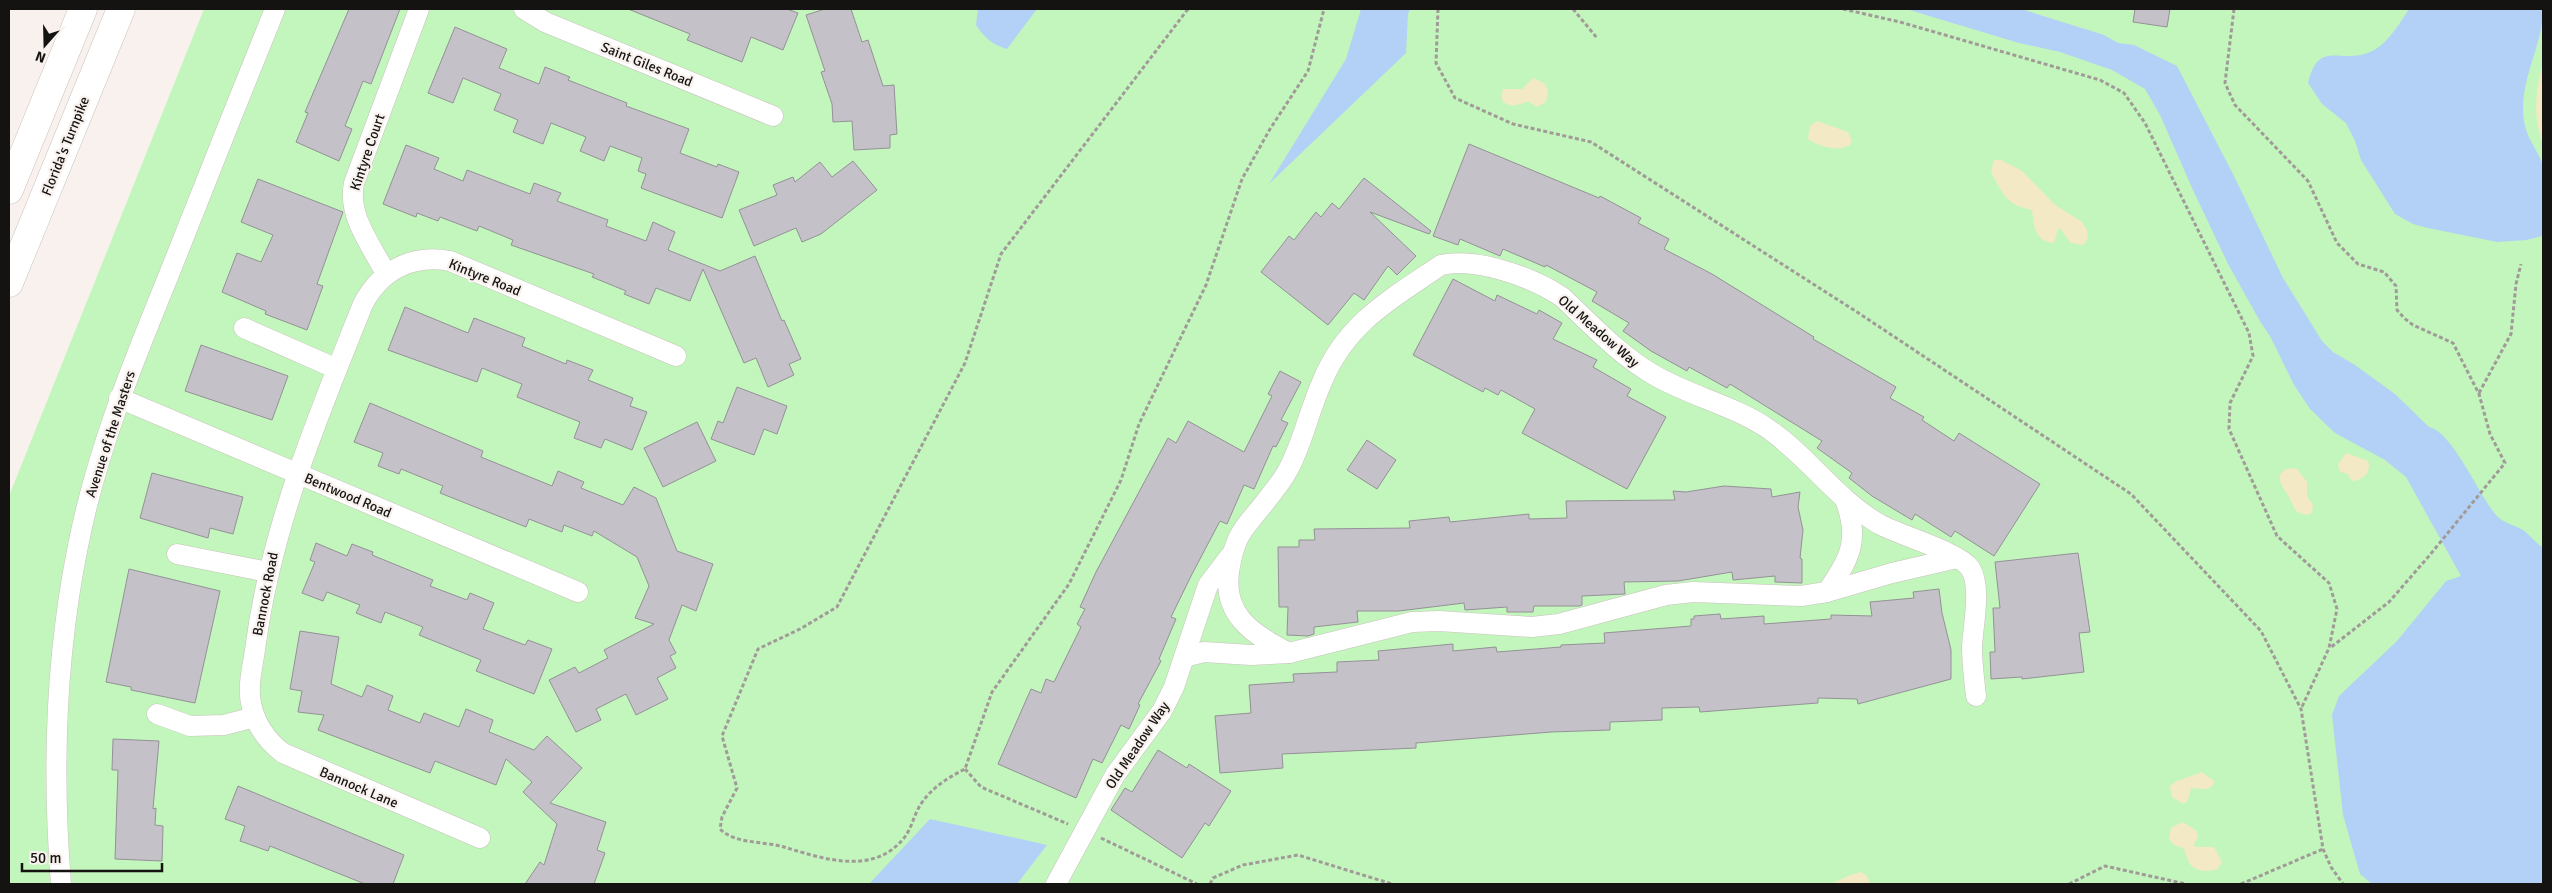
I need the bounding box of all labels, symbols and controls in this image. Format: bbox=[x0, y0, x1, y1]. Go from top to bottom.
north arrow bbox=[20, 20, 70, 70]
street label: Saint Giles Road bbox=[599, 38, 695, 91]
text: N bbox=[33, 47, 48, 66]
street label: Florida's Turnpike bbox=[38, 94, 93, 198]
street label: Kintyre Court bbox=[346, 112, 389, 193]
street label: Kintyre Road bbox=[446, 255, 523, 300]
street label: Old Meadow Way bbox=[1555, 292, 1643, 371]
street label: Avenue of the Masters bbox=[82, 369, 139, 500]
street label: Bentwood Road bbox=[302, 469, 394, 521]
street label: Bannock Road bbox=[249, 551, 282, 637]
street label: Old Meadow Way bbox=[1102, 698, 1173, 792]
street label: Bannock Lane bbox=[317, 763, 401, 812]
scale bar bbox=[22, 840, 162, 872]
text: 50 m bbox=[30, 849, 61, 867]

